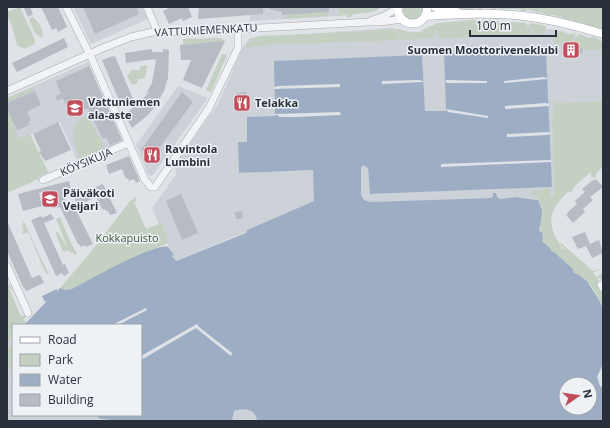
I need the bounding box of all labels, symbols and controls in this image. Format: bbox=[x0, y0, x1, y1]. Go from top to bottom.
scale bar bbox=[470, 12, 556, 38]
text: 100 m bbox=[476, 17, 511, 34]
street label: VATTUNIEMENKATU bbox=[154, 19, 258, 40]
building icon: Suomen Moottoriveneklubi bbox=[561, 40, 581, 60]
place label: Suomen Moottoriveneklubi bbox=[408, 42, 558, 57]
restaurant icon: Telakka bbox=[232, 93, 252, 113]
place label: Vattuniemen ala-aste bbox=[88, 94, 160, 122]
place label: Telakka bbox=[255, 95, 298, 110]
school or university icon: Vattuniemen ala-aste bbox=[65, 98, 85, 118]
place label: Ravintola Lumbini bbox=[165, 141, 217, 169]
street label: KÖYSIKUJA bbox=[57, 144, 114, 179]
restaurant icon: Ravintola Lumbini bbox=[142, 145, 162, 165]
place label: Päiväkoti Veijari bbox=[63, 185, 115, 213]
school or university icon: Päiväkoti Veijari bbox=[40, 189, 60, 209]
park label: Kokkapuisto bbox=[95, 230, 159, 245]
legend bbox=[12, 324, 142, 416]
text: Road bbox=[48, 331, 77, 348]
text: Park bbox=[48, 351, 74, 368]
text: Water bbox=[48, 371, 82, 388]
north arrow bbox=[558, 376, 598, 416]
text: N bbox=[580, 388, 597, 400]
text: Building bbox=[48, 391, 94, 408]

